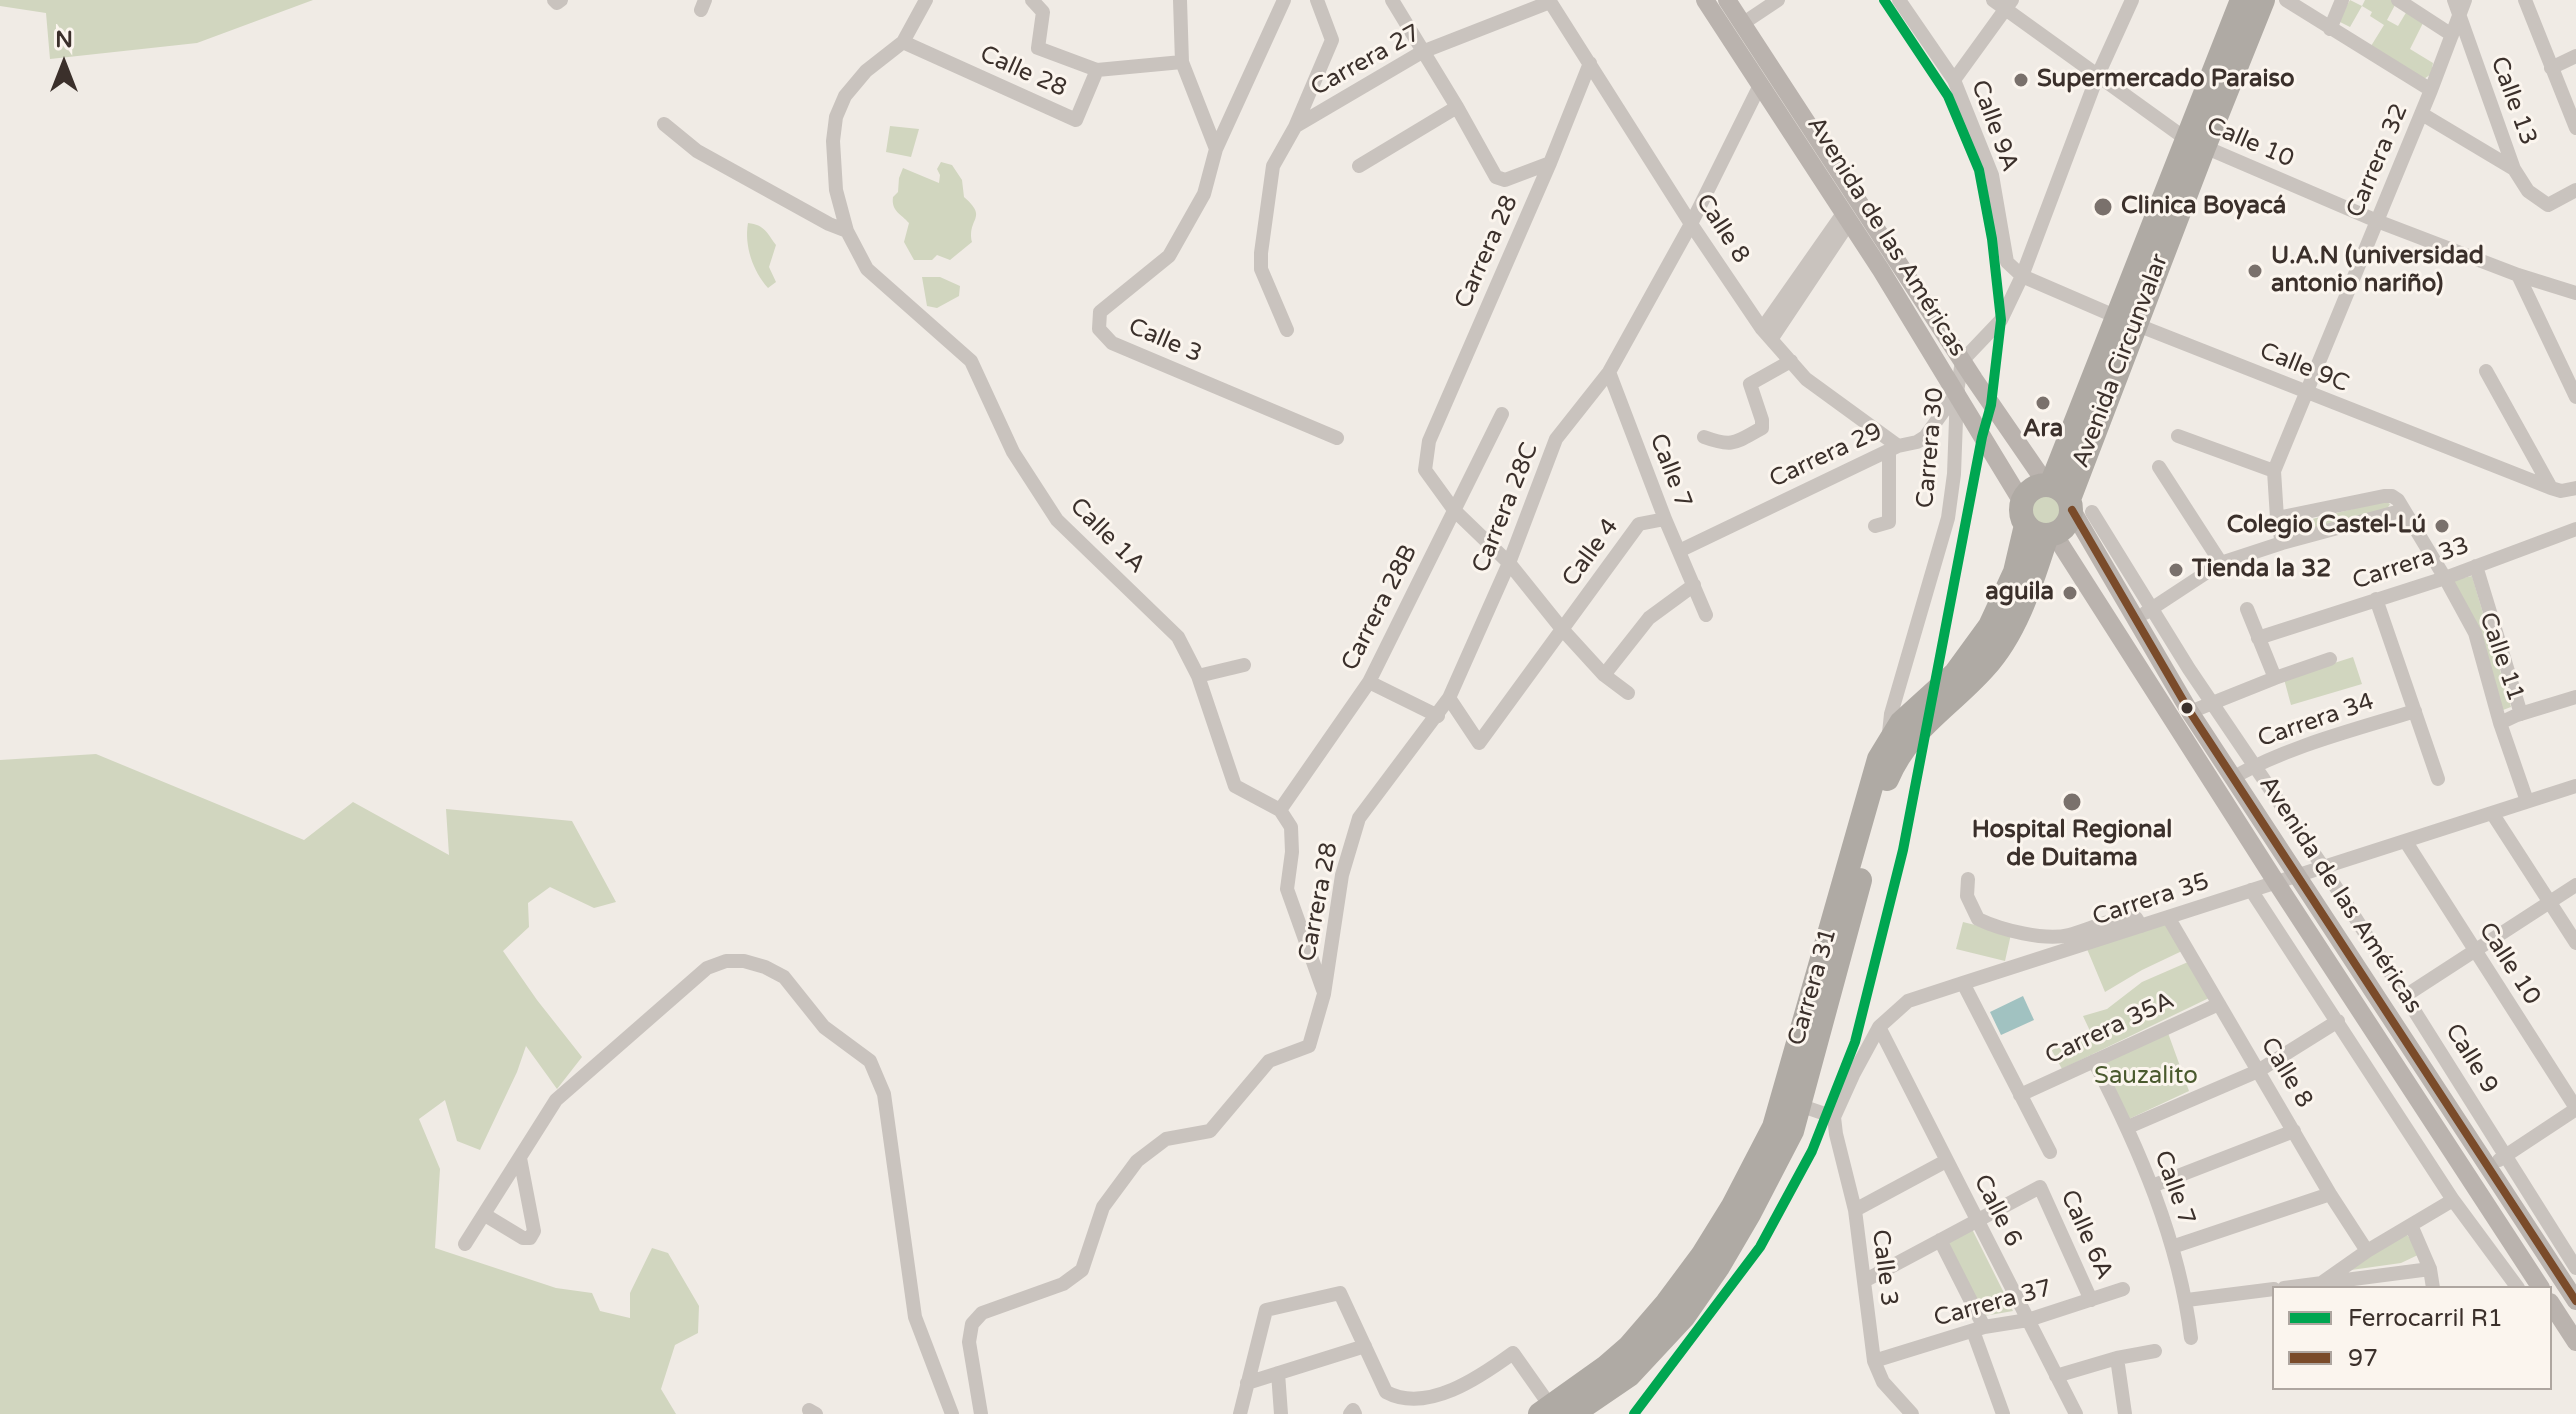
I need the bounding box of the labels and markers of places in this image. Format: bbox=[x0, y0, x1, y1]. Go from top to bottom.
place label: Supermercado Paraiso bbox=[2037, 66, 2295, 94]
marker: Supermercado Paraiso bbox=[2012, 71, 2030, 89]
place label: Clinica Boyacá bbox=[2121, 193, 2286, 221]
marker: Clinica Boyacá bbox=[2092, 196, 2114, 218]
place label: U.A.N (universidad antonio nariño) bbox=[2271, 243, 2484, 299]
marker: U.A.N (universidad antonio nariño) bbox=[2246, 262, 2264, 280]
marker: Ara bbox=[2034, 394, 2052, 412]
place label: Ara bbox=[2023, 416, 2063, 444]
place label: Colegio Castel-Lú bbox=[2227, 512, 2426, 540]
marker: Colegio Castel-Lú bbox=[2433, 517, 2451, 535]
place label: Tienda la 32 bbox=[2192, 556, 2331, 584]
marker: Tienda la 32 bbox=[2167, 561, 2185, 579]
place label: aguila bbox=[1985, 579, 2054, 607]
marker: aguila bbox=[2061, 584, 2079, 602]
unlabelled marker bbox=[2179, 700, 2195, 716]
marker: Hospital Regional de Duitama bbox=[2061, 791, 2083, 813]
place label: Hospital Regional de Duitama bbox=[1972, 817, 2172, 873]

